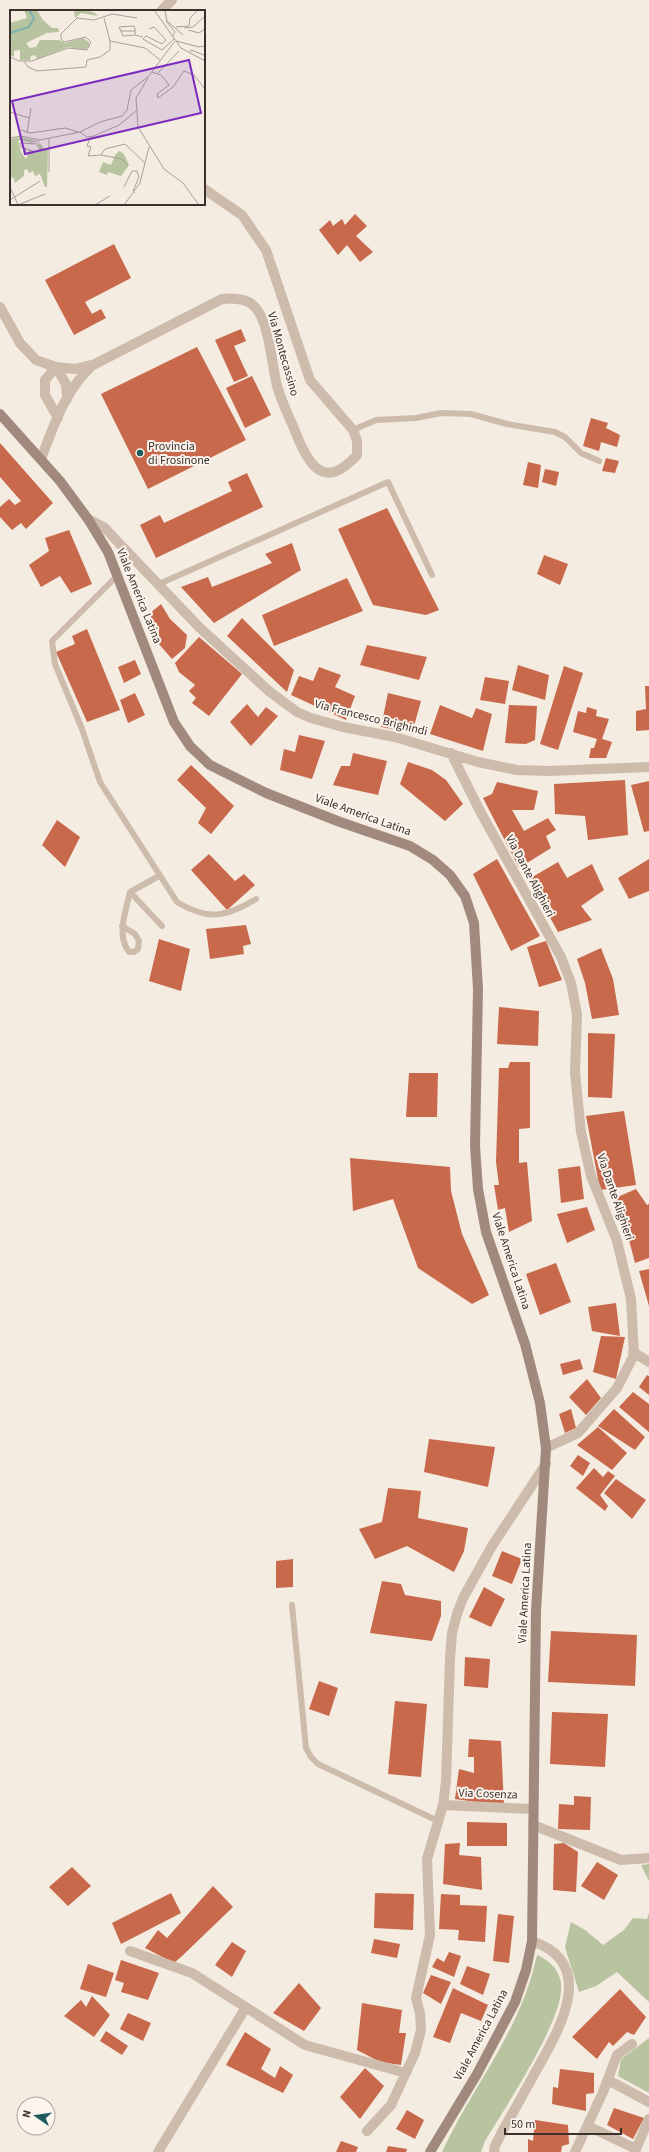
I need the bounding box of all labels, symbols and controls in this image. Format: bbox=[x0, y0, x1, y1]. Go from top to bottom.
inset map bbox=[10, 10, 205, 205]
street label: Via Montecassino bbox=[263, 310, 303, 398]
place label: Provincia di Frosinone bbox=[148, 438, 210, 469]
marker: Provincia di Frosinone bbox=[135, 448, 145, 458]
street label: Viale America Latina bbox=[112, 546, 166, 646]
street label: Via Francesco Brighindi bbox=[313, 696, 429, 740]
street label: Viale America Latina bbox=[313, 790, 413, 840]
street label: Via Dante Alighieri bbox=[501, 832, 559, 920]
street label: Via Dante Alighieri bbox=[592, 1151, 638, 1243]
street label: Viale America Latina bbox=[487, 1210, 535, 1312]
street label: Viale America Latina bbox=[514, 1542, 536, 1644]
street label: Via Cosenza bbox=[458, 1784, 518, 1804]
street label: Viale America Latina bbox=[450, 1986, 512, 2084]
north arrow bbox=[16, 2096, 56, 2136]
text: N bbox=[19, 2109, 35, 2119]
scale bar bbox=[505, 2110, 621, 2136]
text: 50 m bbox=[511, 2116, 535, 2133]

